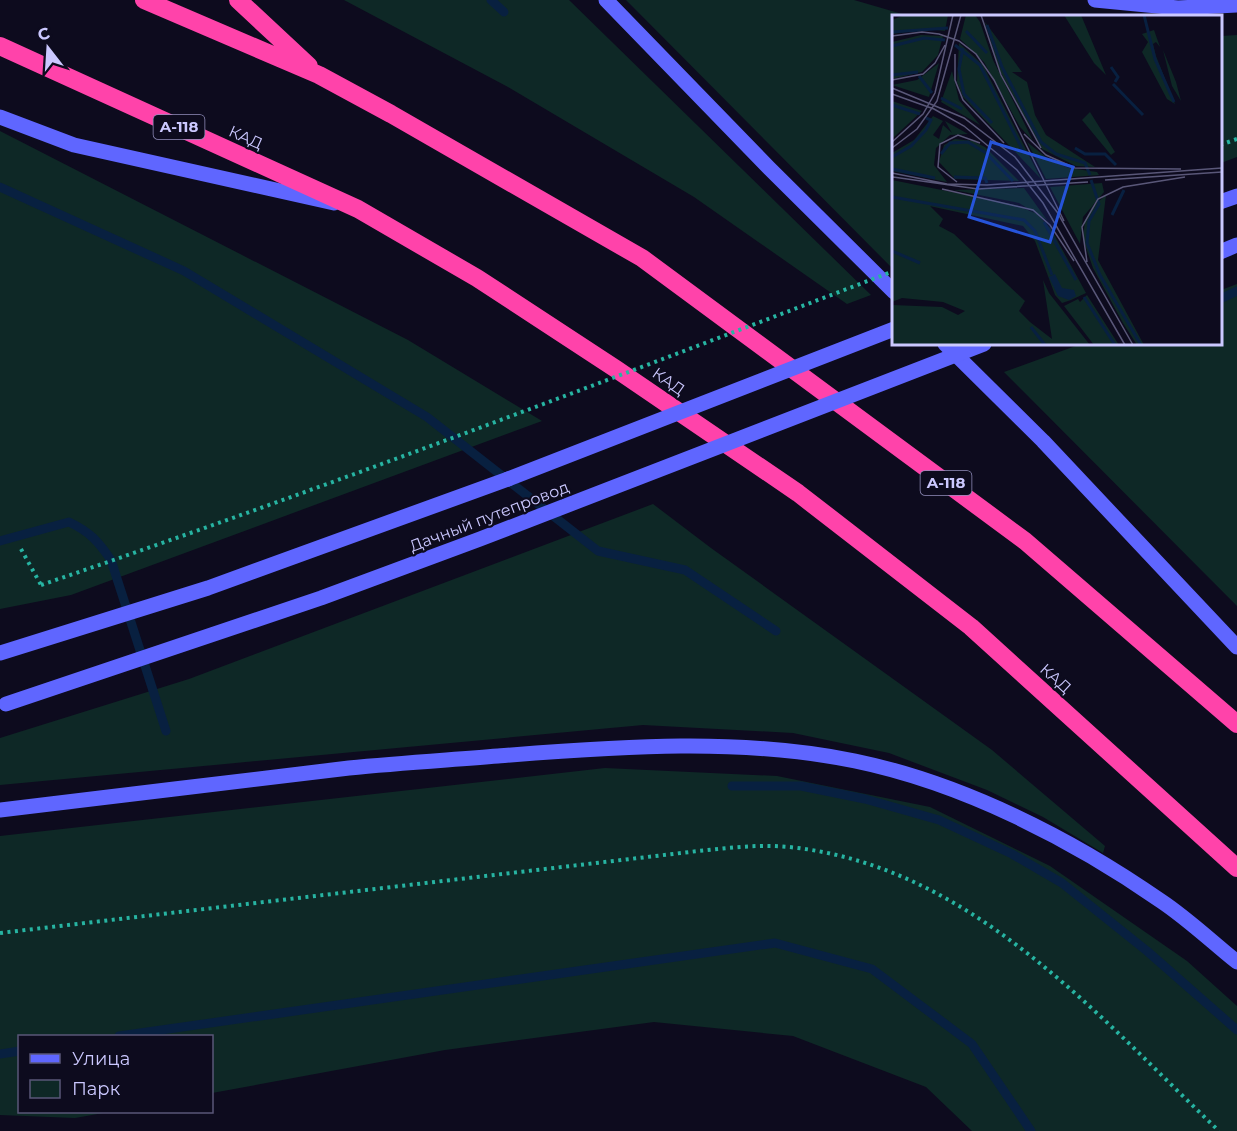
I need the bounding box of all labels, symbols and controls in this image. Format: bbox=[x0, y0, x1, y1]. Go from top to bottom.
inset map bbox=[892, 15, 1222, 345]
north arrow bbox=[18, 18, 78, 78]
text: С bbox=[35, 23, 52, 45]
road number: А-118 bbox=[154, 115, 204, 139]
street label: КАД bbox=[226, 122, 266, 153]
street label: КАД bbox=[649, 363, 689, 399]
road number: А-118 bbox=[920, 471, 972, 495]
street label: Дачный путепровод bbox=[407, 477, 572, 556]
street label: КАД bbox=[1036, 659, 1075, 697]
legend bbox=[18, 1035, 213, 1113]
text: Улица bbox=[72, 1048, 130, 1070]
text: Парк bbox=[72, 1078, 121, 1100]

